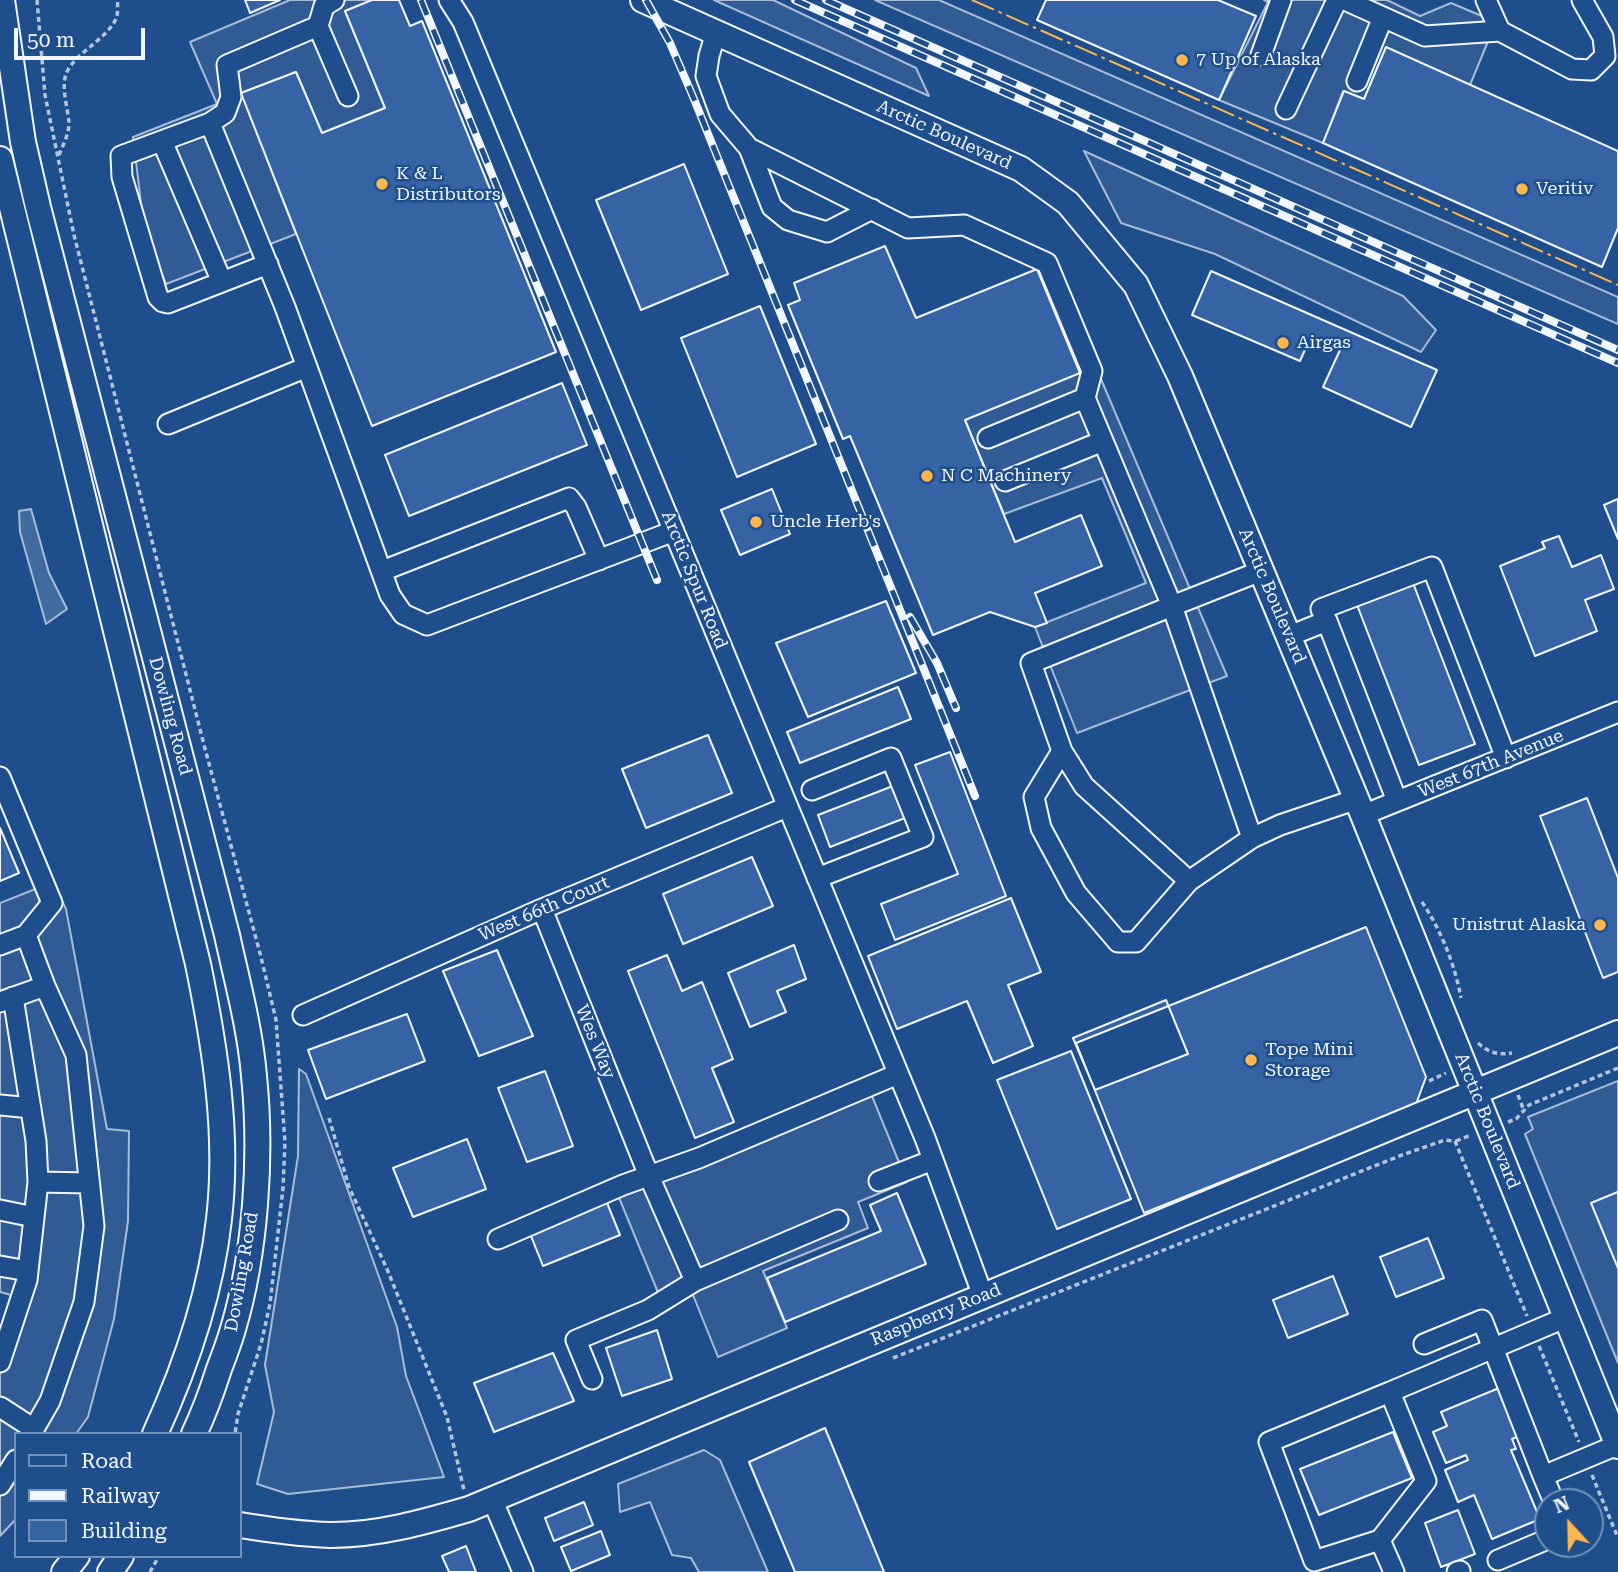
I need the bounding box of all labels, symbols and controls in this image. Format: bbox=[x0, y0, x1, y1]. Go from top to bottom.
scale bar bbox=[18, 14, 149, 58]
text: 50 m bbox=[27, 28, 75, 52]
place label: 7 Up of Alaska bbox=[1196, 49, 1321, 71]
marker: 7 Up of Alaska bbox=[1174, 52, 1190, 68]
street label: Arctic Boulevard bbox=[873, 96, 1015, 174]
place label: K & L Distributors bbox=[396, 163, 501, 206]
marker: K & L Distributors bbox=[374, 176, 390, 192]
place label: Veritiv bbox=[1536, 178, 1593, 200]
marker: Veritiv bbox=[1514, 181, 1530, 197]
place label: Airgas bbox=[1297, 332, 1351, 354]
marker: Airgas bbox=[1275, 335, 1291, 351]
place label: N C Machinery bbox=[941, 465, 1071, 487]
marker: N C Machinery bbox=[919, 468, 935, 484]
street label: Arctic Spur Road bbox=[656, 508, 732, 652]
place label: Uncle Herb's bbox=[770, 511, 881, 533]
marker: Uncle Herb's bbox=[748, 514, 764, 530]
street label: Arctic Boulevard bbox=[1234, 525, 1310, 667]
street label: Dowling Road bbox=[144, 655, 196, 777]
street label: West 67th Avenue bbox=[1415, 725, 1567, 803]
street label: West 66th Court bbox=[475, 872, 613, 946]
place label: Unistrut Alaska bbox=[1452, 914, 1586, 936]
marker: Unistrut Alaska bbox=[1592, 917, 1608, 933]
street label: Wes Way bbox=[570, 1002, 620, 1082]
place label: Tope Mini Storage bbox=[1265, 1039, 1353, 1082]
street label: Arctic Boulevard bbox=[1450, 1050, 1524, 1192]
marker: Tope Mini Storage bbox=[1243, 1052, 1259, 1068]
street label: Dowling Road bbox=[221, 1210, 263, 1334]
street label: Raspberry Road bbox=[868, 1279, 1004, 1351]
legend bbox=[14, 1432, 242, 1558]
text: Road bbox=[81, 1449, 133, 1473]
text: Railway bbox=[81, 1484, 160, 1508]
north arrow bbox=[1534, 1488, 1604, 1558]
text: N bbox=[1551, 1492, 1573, 1518]
text: Building bbox=[81, 1519, 167, 1543]

